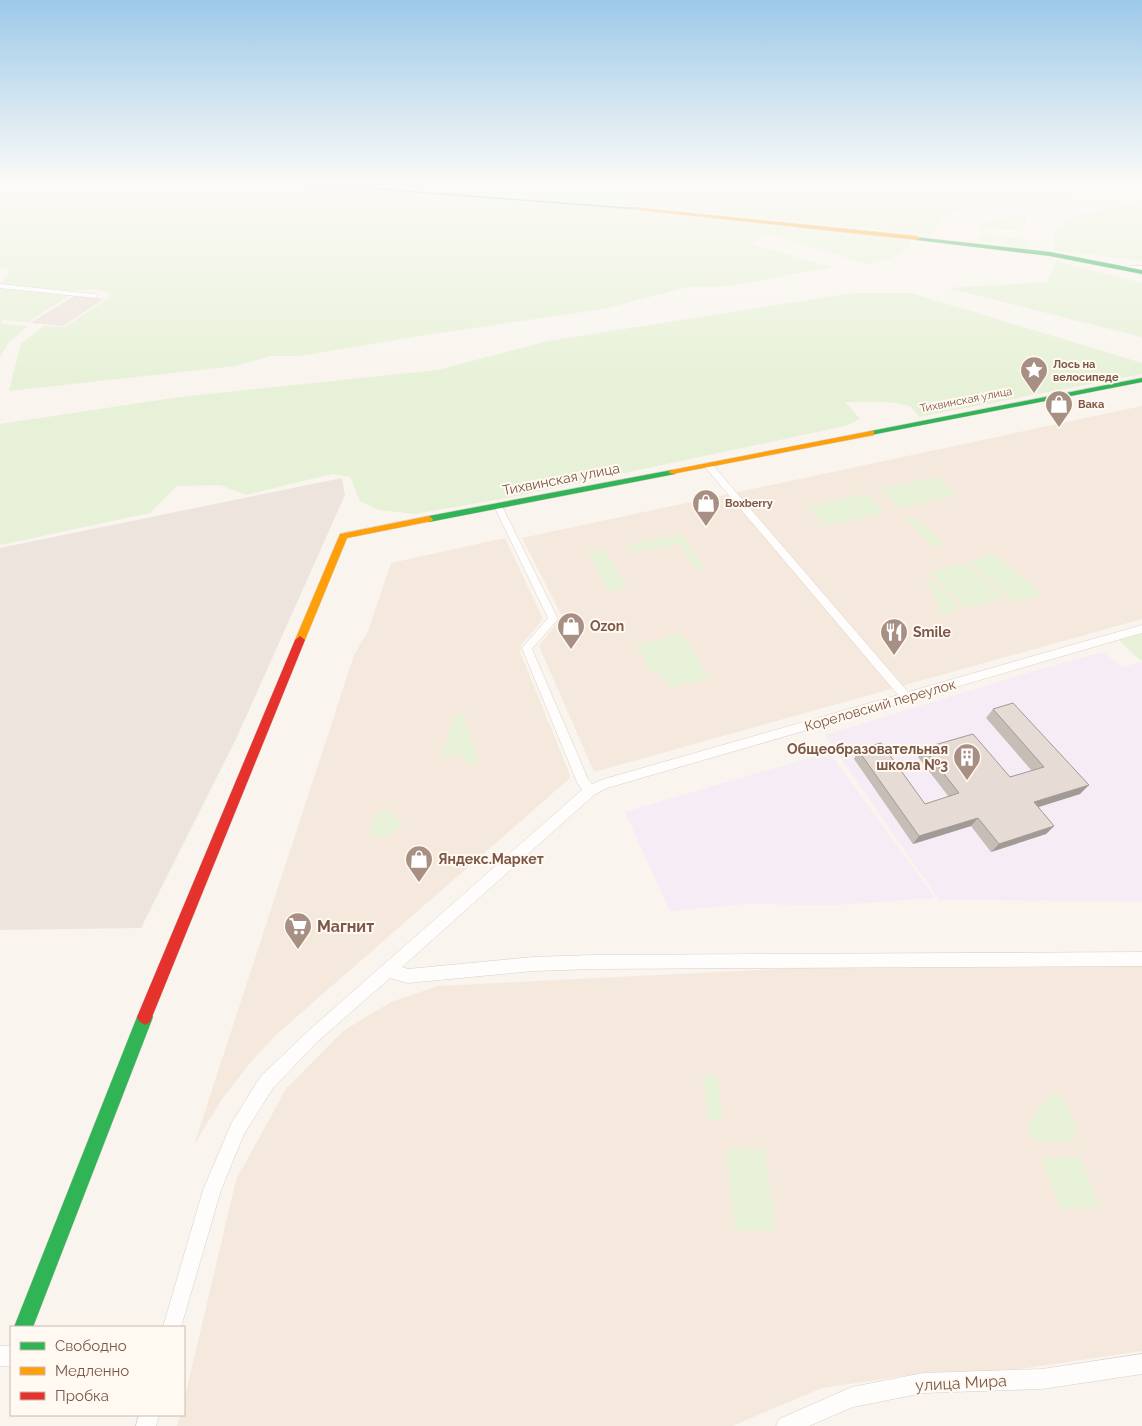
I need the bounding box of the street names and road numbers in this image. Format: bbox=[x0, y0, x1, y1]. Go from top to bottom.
street label: Тихвинская улица bbox=[919, 385, 1013, 415]
street label: Тихвинская улица bbox=[501, 460, 621, 498]
street label: Кореловский переулок bbox=[803, 676, 957, 734]
street label: улица Мира bbox=[915, 1371, 1007, 1395]

